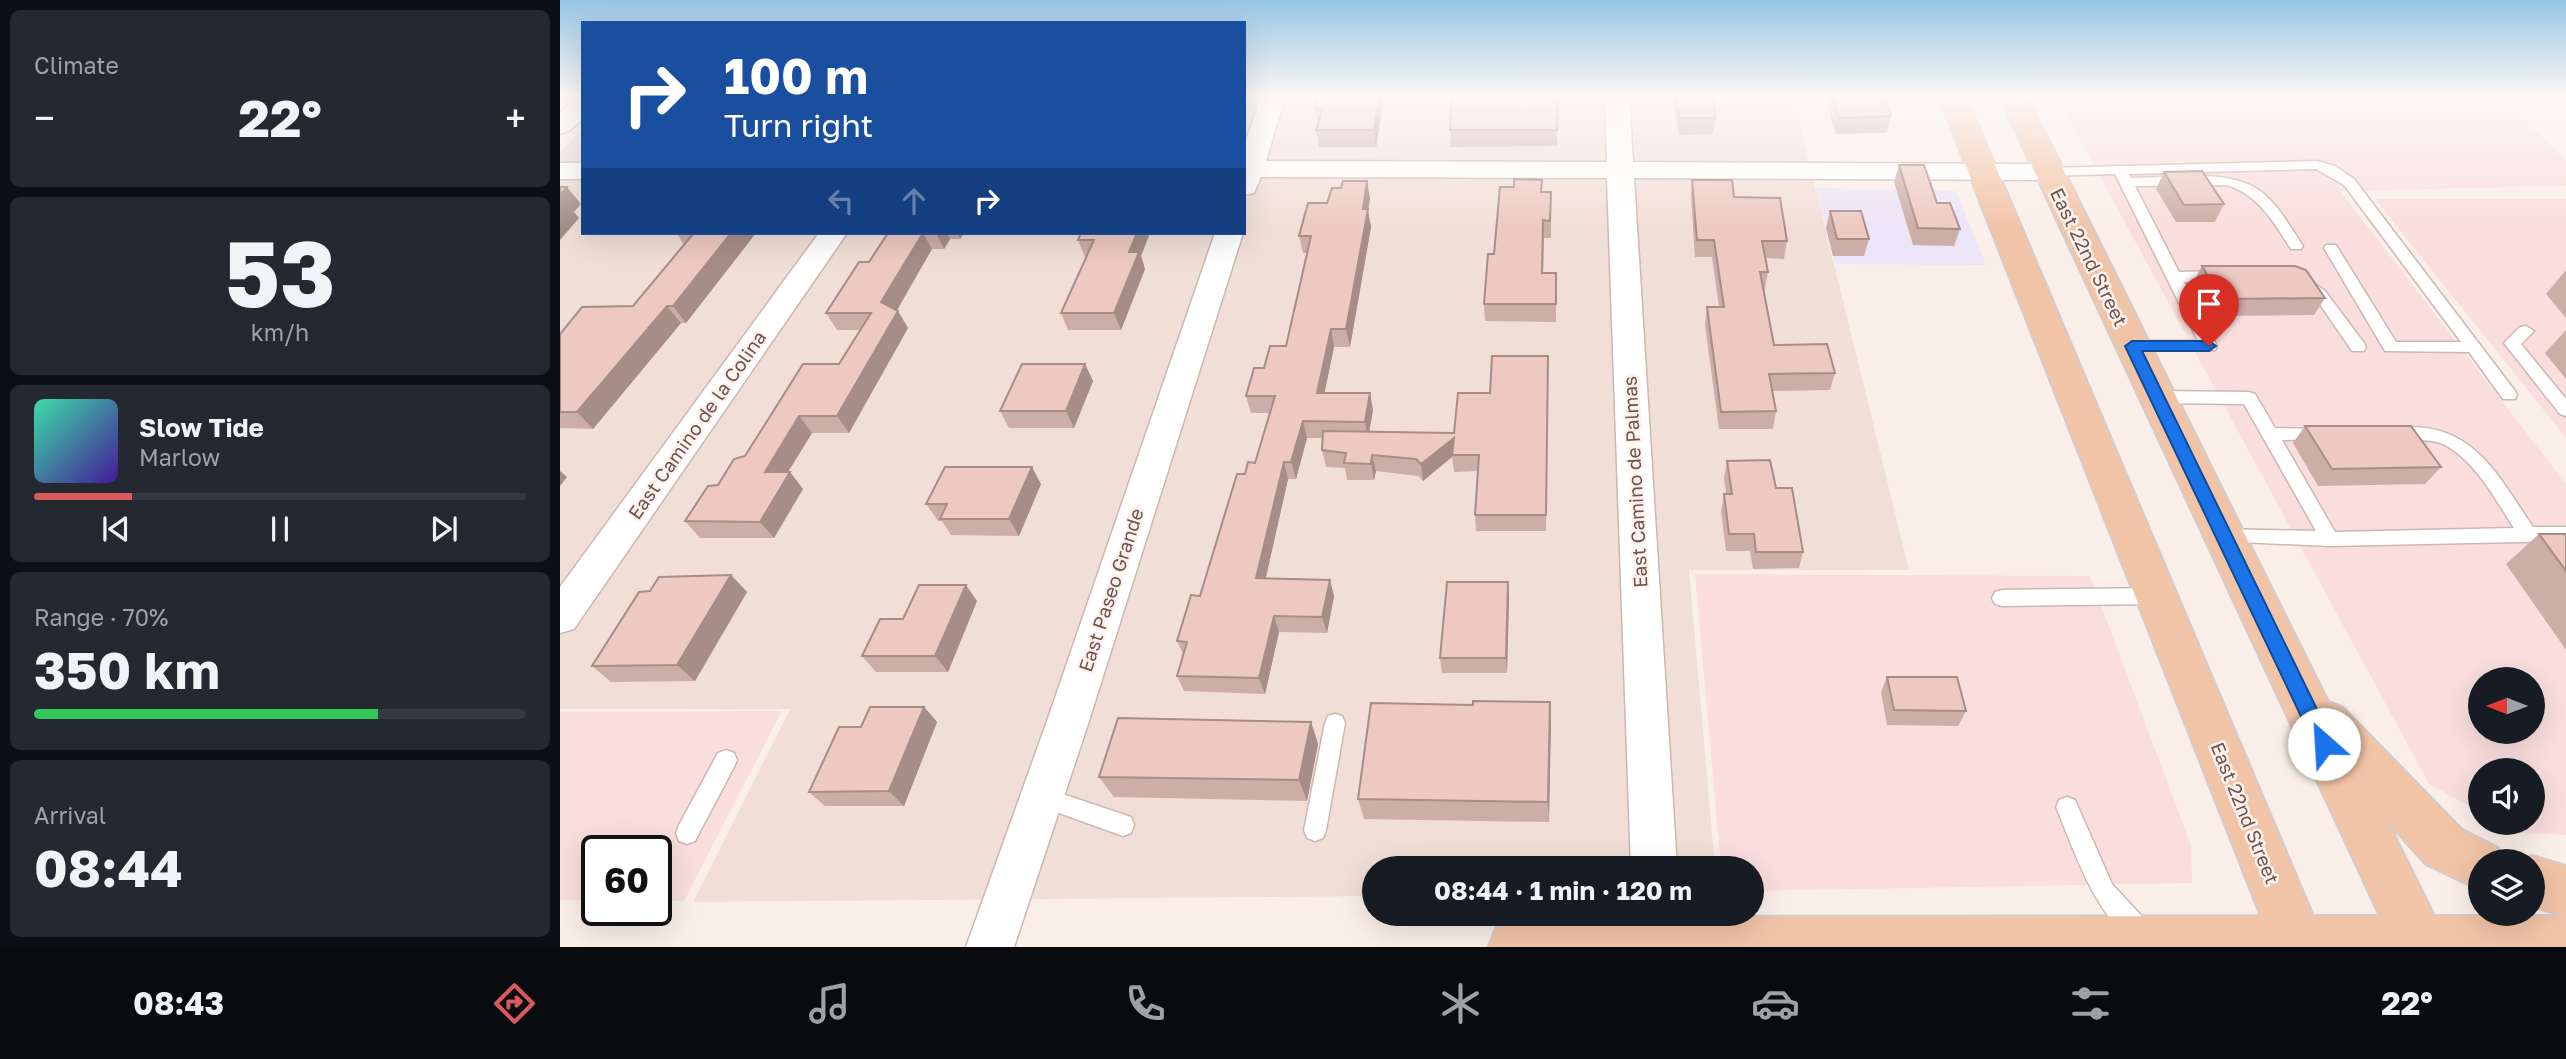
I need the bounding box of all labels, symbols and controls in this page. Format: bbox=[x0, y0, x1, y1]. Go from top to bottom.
text: 100 m bbox=[724, 46, 868, 105]
icon: right bbox=[609, 49, 700, 140]
text: Climate bbox=[34, 51, 119, 79]
text: 22° bbox=[238, 86, 322, 148]
text: − bbox=[34, 95, 55, 140]
text: + bbox=[505, 95, 526, 140]
text: Turn right bbox=[724, 106, 873, 144]
icon: left bbox=[822, 182, 860, 220]
icon: ahead bbox=[895, 182, 933, 220]
icon: right bbox=[968, 182, 1006, 220]
street label: East 22nd Street bbox=[2046, 184, 2133, 330]
text: 53 bbox=[224, 218, 336, 327]
pin bbox=[2179, 274, 2239, 346]
icon: arrive bbox=[2190, 285, 2228, 323]
text: km/h bbox=[251, 318, 309, 346]
street label: East Camino de la Colina bbox=[623, 326, 771, 523]
street label: East Camino de Palmas bbox=[1617, 376, 1652, 589]
text: Slow Tide bbox=[139, 412, 264, 443]
text: Marlow bbox=[139, 443, 220, 471]
street label: East Paseo Grande bbox=[1073, 505, 1148, 674]
icon: previous bbox=[97, 510, 135, 548]
icon: pause bbox=[261, 510, 299, 548]
icon: next bbox=[425, 510, 463, 548]
text: Range · 70% bbox=[34, 603, 168, 631]
text: 350 km bbox=[34, 638, 220, 700]
north arrow bbox=[2468, 667, 2544, 744]
map controls bbox=[2468, 667, 2545, 926]
position arrow bbox=[2287, 707, 2361, 781]
street label: East 22nd Street bbox=[2207, 739, 2284, 887]
button: sound bbox=[2468, 758, 2545, 835]
text: Arrival bbox=[34, 801, 106, 829]
speed limit sign: 60 bbox=[581, 835, 672, 926]
text: 08:44 bbox=[34, 836, 183, 898]
button: layers bbox=[2468, 849, 2545, 926]
text: 08:44 · 1 min · 120 m bbox=[1434, 875, 1692, 906]
icon: directions bbox=[490, 979, 539, 1028]
icon: music bbox=[805, 979, 854, 1028]
icon: phone bbox=[1121, 979, 1170, 1028]
icon: climate bbox=[1436, 979, 1485, 1028]
icon: car bbox=[1751, 979, 1800, 1028]
icon: filters bbox=[2066, 979, 2115, 1028]
text: 08:43 bbox=[133, 984, 224, 1022]
text: 22° bbox=[2381, 984, 2433, 1022]

